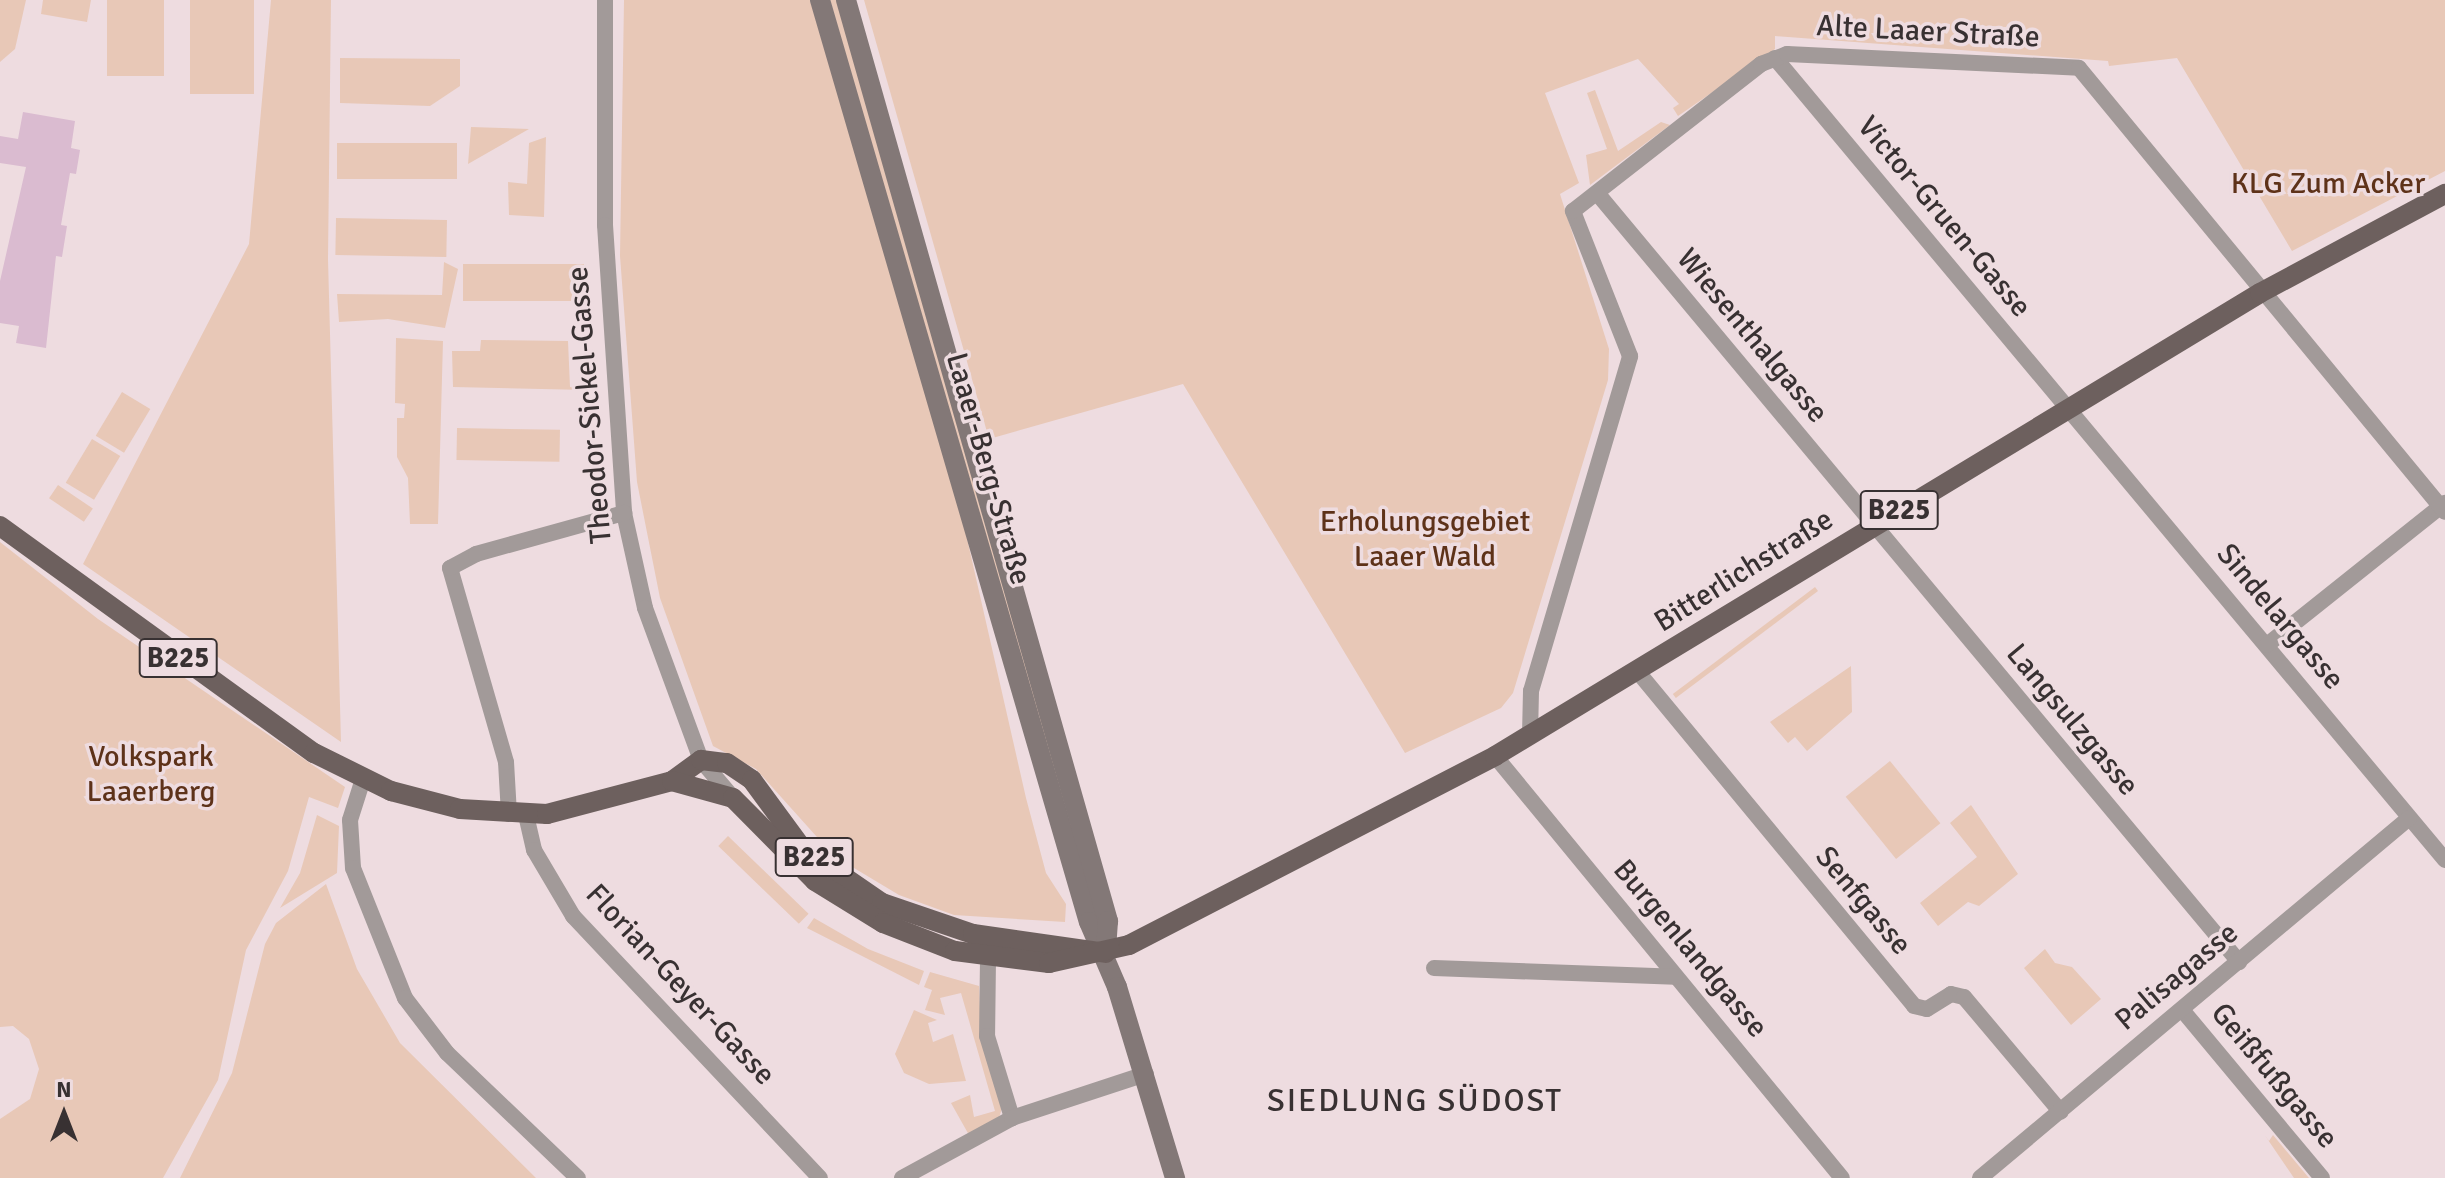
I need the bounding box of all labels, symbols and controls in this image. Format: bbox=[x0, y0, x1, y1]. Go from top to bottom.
street label: Alte Laaer Straße bbox=[1815, 8, 2041, 56]
street label: Victor-Gruen-Gasse bbox=[1849, 109, 2039, 325]
park label: KLG Zum Acker bbox=[2231, 166, 2425, 202]
street label: Wiesenthalgasse bbox=[1669, 242, 1835, 430]
street label: Theodor-Sickel-Gasse bbox=[560, 265, 620, 545]
street label: Laaer-Berg-Straße bbox=[938, 349, 1038, 589]
road number: B225 bbox=[1859, 486, 1939, 534]
street label: Bitterlichstraße bbox=[1648, 502, 1840, 640]
park label: Erholungsgebiet Laaer Wald bbox=[1320, 504, 1530, 574]
street label: Sindelargasse bbox=[2209, 537, 2351, 697]
road number: B225 bbox=[138, 634, 218, 682]
street label: Langsulzgasse bbox=[1998, 637, 2146, 803]
park label: Volkspark Laaerberg bbox=[86, 739, 216, 810]
road number: B225 bbox=[774, 833, 854, 881]
street label: Senfgasse bbox=[1807, 840, 1919, 962]
street label: Burgenlandgasse bbox=[1605, 853, 1775, 1045]
street label: Florian-Geyer-Gasse bbox=[578, 877, 782, 1093]
street label: Palisagasse bbox=[2108, 915, 2246, 1039]
street label: Geißfußgasse bbox=[2203, 996, 2345, 1156]
north arrow bbox=[24, 1074, 104, 1154]
text: N bbox=[56, 1076, 72, 1103]
district label: SIEDLUNG SÜDOST bbox=[1267, 1082, 1563, 1120]

